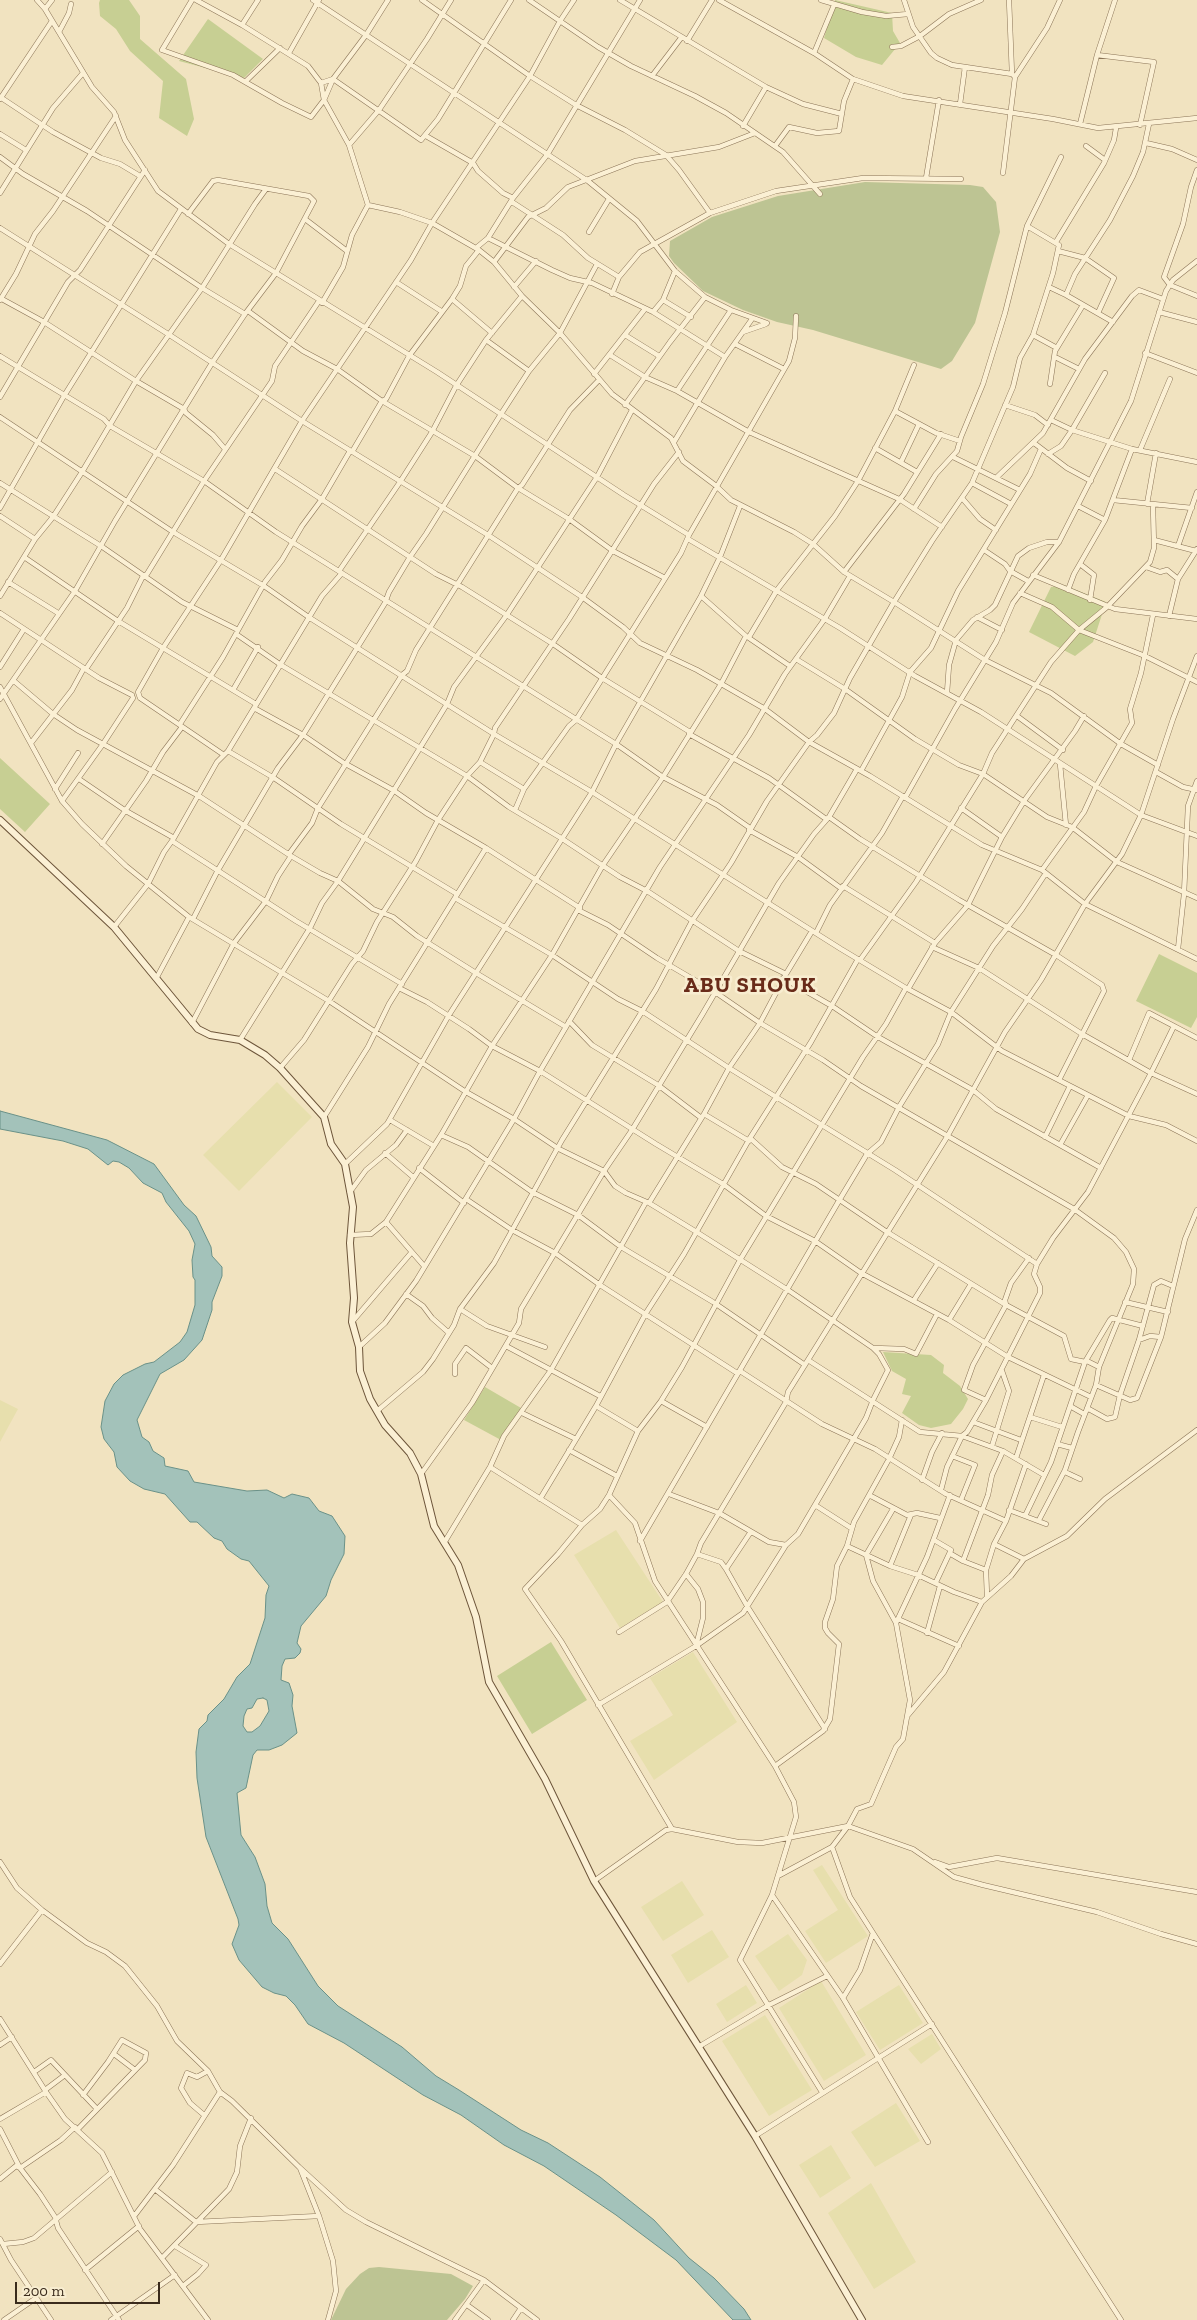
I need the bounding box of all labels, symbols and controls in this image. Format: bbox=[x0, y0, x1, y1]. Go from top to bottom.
district label: ABU SHOUK bbox=[683, 973, 817, 999]
scale bar bbox=[18, 2272, 162, 2304]
text: 200 m bbox=[23, 2282, 64, 2300]

